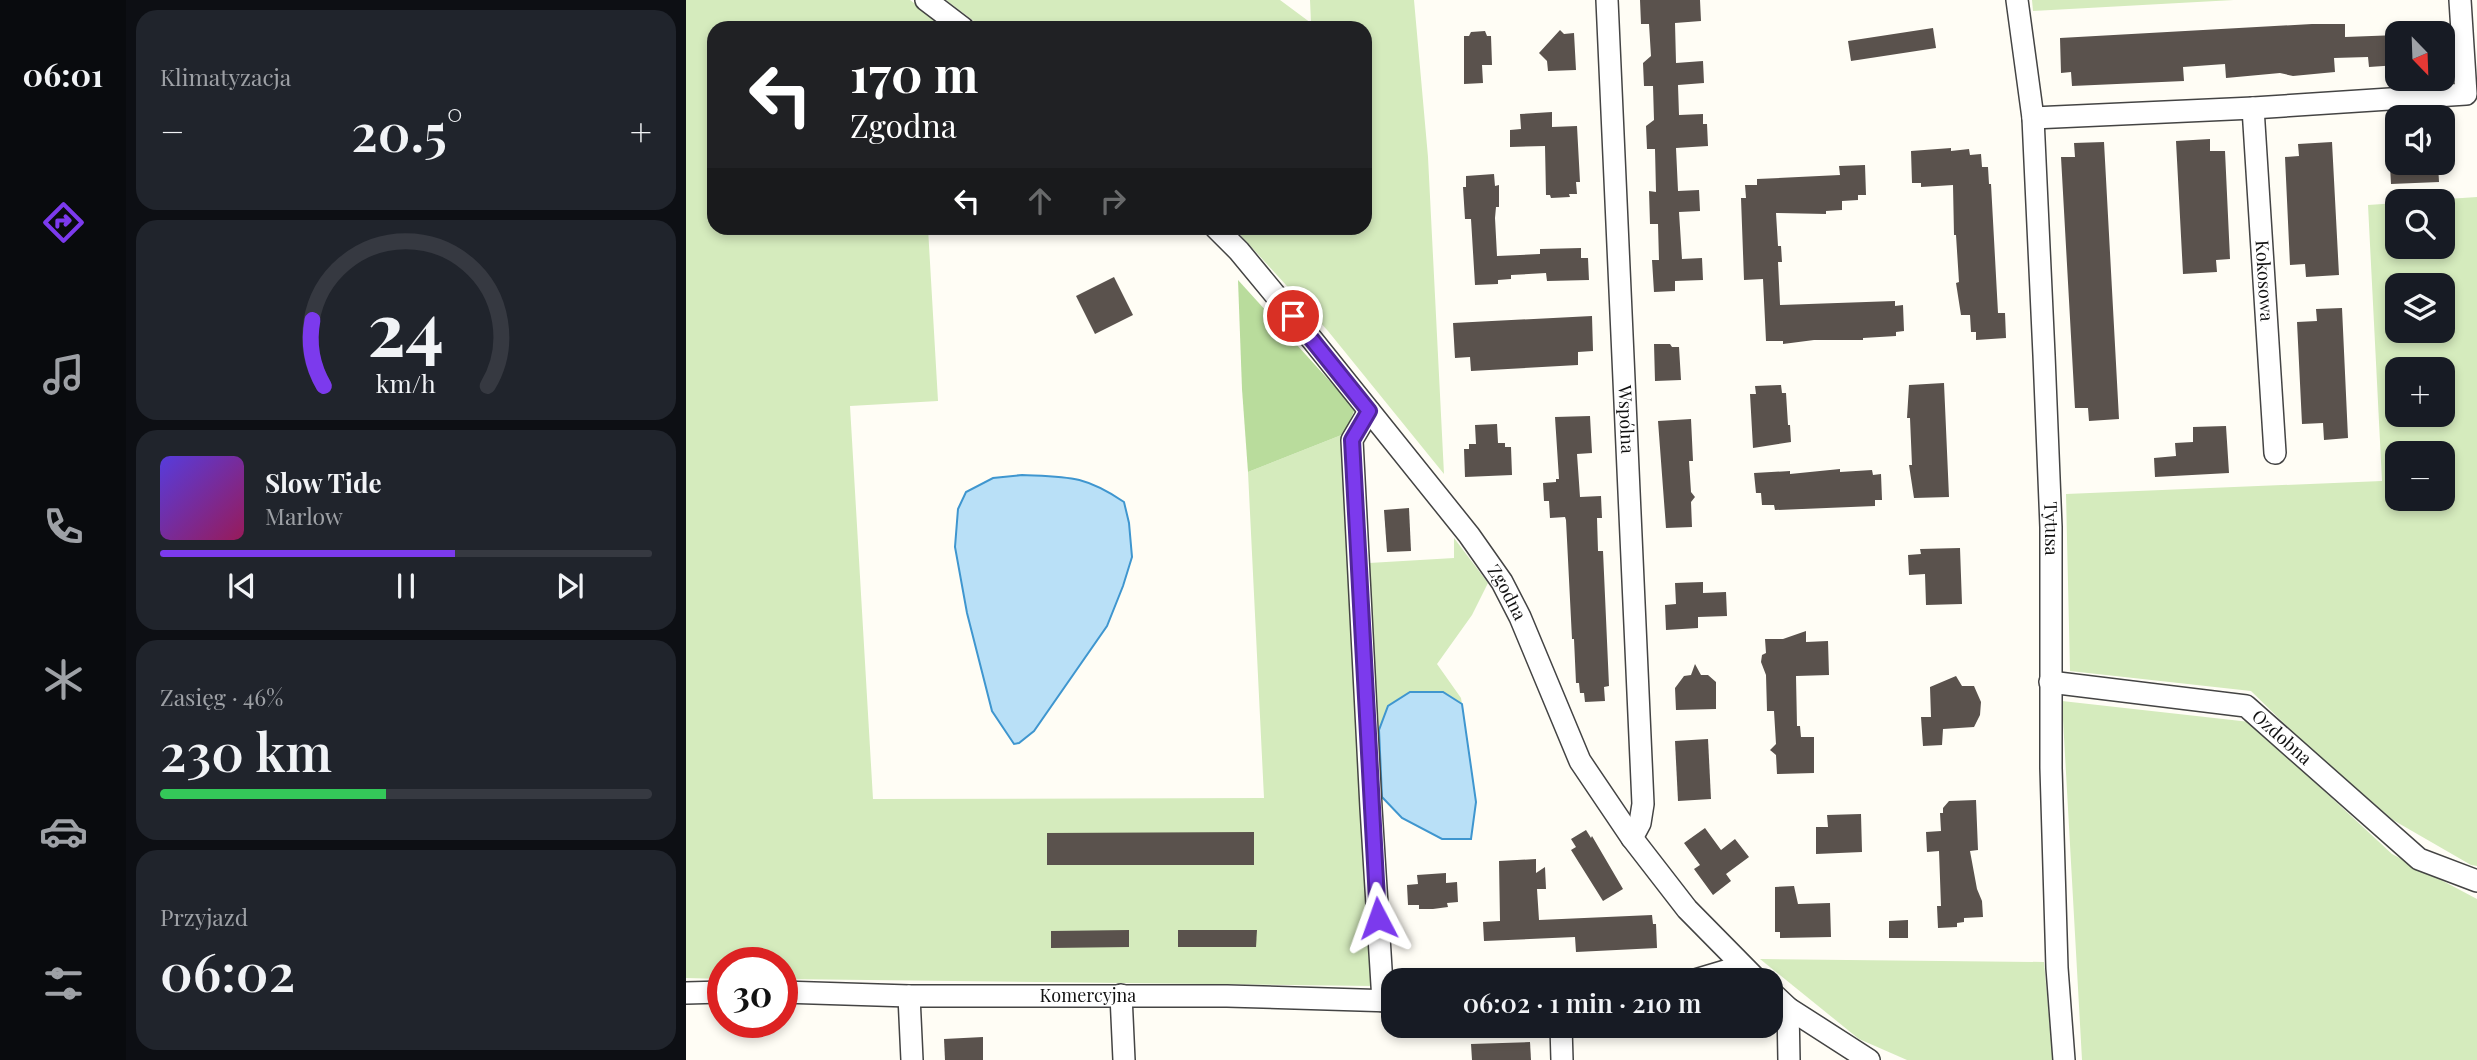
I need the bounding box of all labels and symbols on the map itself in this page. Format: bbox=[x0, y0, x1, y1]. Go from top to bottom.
north arrow bbox=[2385, 21, 2455, 91]
street label: Kokosowa bbox=[2250, 239, 2280, 322]
pin bbox=[1263, 286, 1323, 346]
street label: Wspólna bbox=[1613, 384, 1640, 454]
street label: Tytusa bbox=[2039, 501, 2064, 556]
street label: Zgodna bbox=[1482, 559, 1533, 624]
street label: Ozdobna bbox=[2247, 704, 2317, 770]
position arrow bbox=[1341, 881, 1415, 955]
speed limit sign: 30 bbox=[707, 947, 798, 1038]
street label: Komercyjna bbox=[1040, 983, 1136, 1007]

